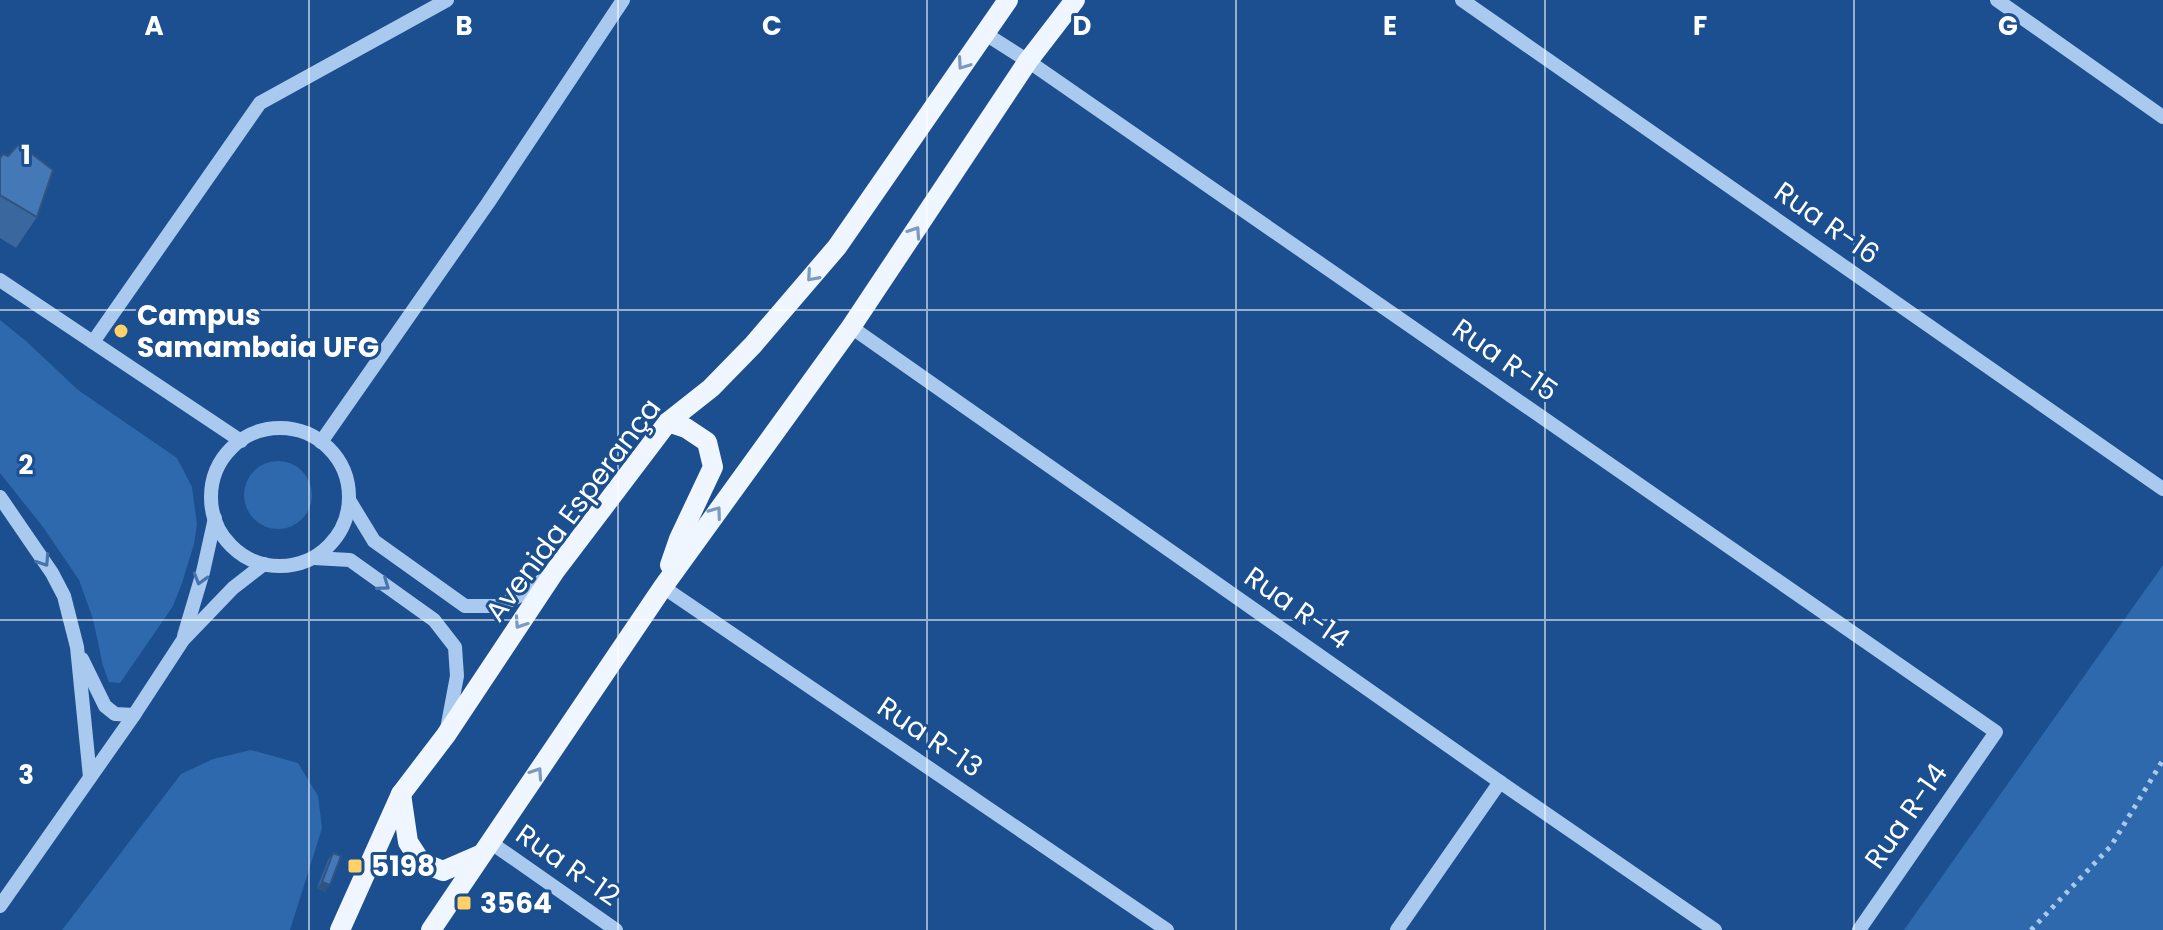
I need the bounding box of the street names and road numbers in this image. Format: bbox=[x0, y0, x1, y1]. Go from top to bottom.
street label: Rua R-16 bbox=[1766, 172, 1888, 274]
street label: Rua R-15 bbox=[1445, 310, 1565, 410]
street label: Avenida Esperança bbox=[476, 390, 670, 630]
street label: Rua R-14 bbox=[1237, 558, 1357, 658]
street label: Rua R-13 bbox=[870, 687, 990, 787]
street label: Rua R-14 bbox=[1856, 756, 1956, 876]
street label: Rua R-12 bbox=[508, 815, 628, 915]

